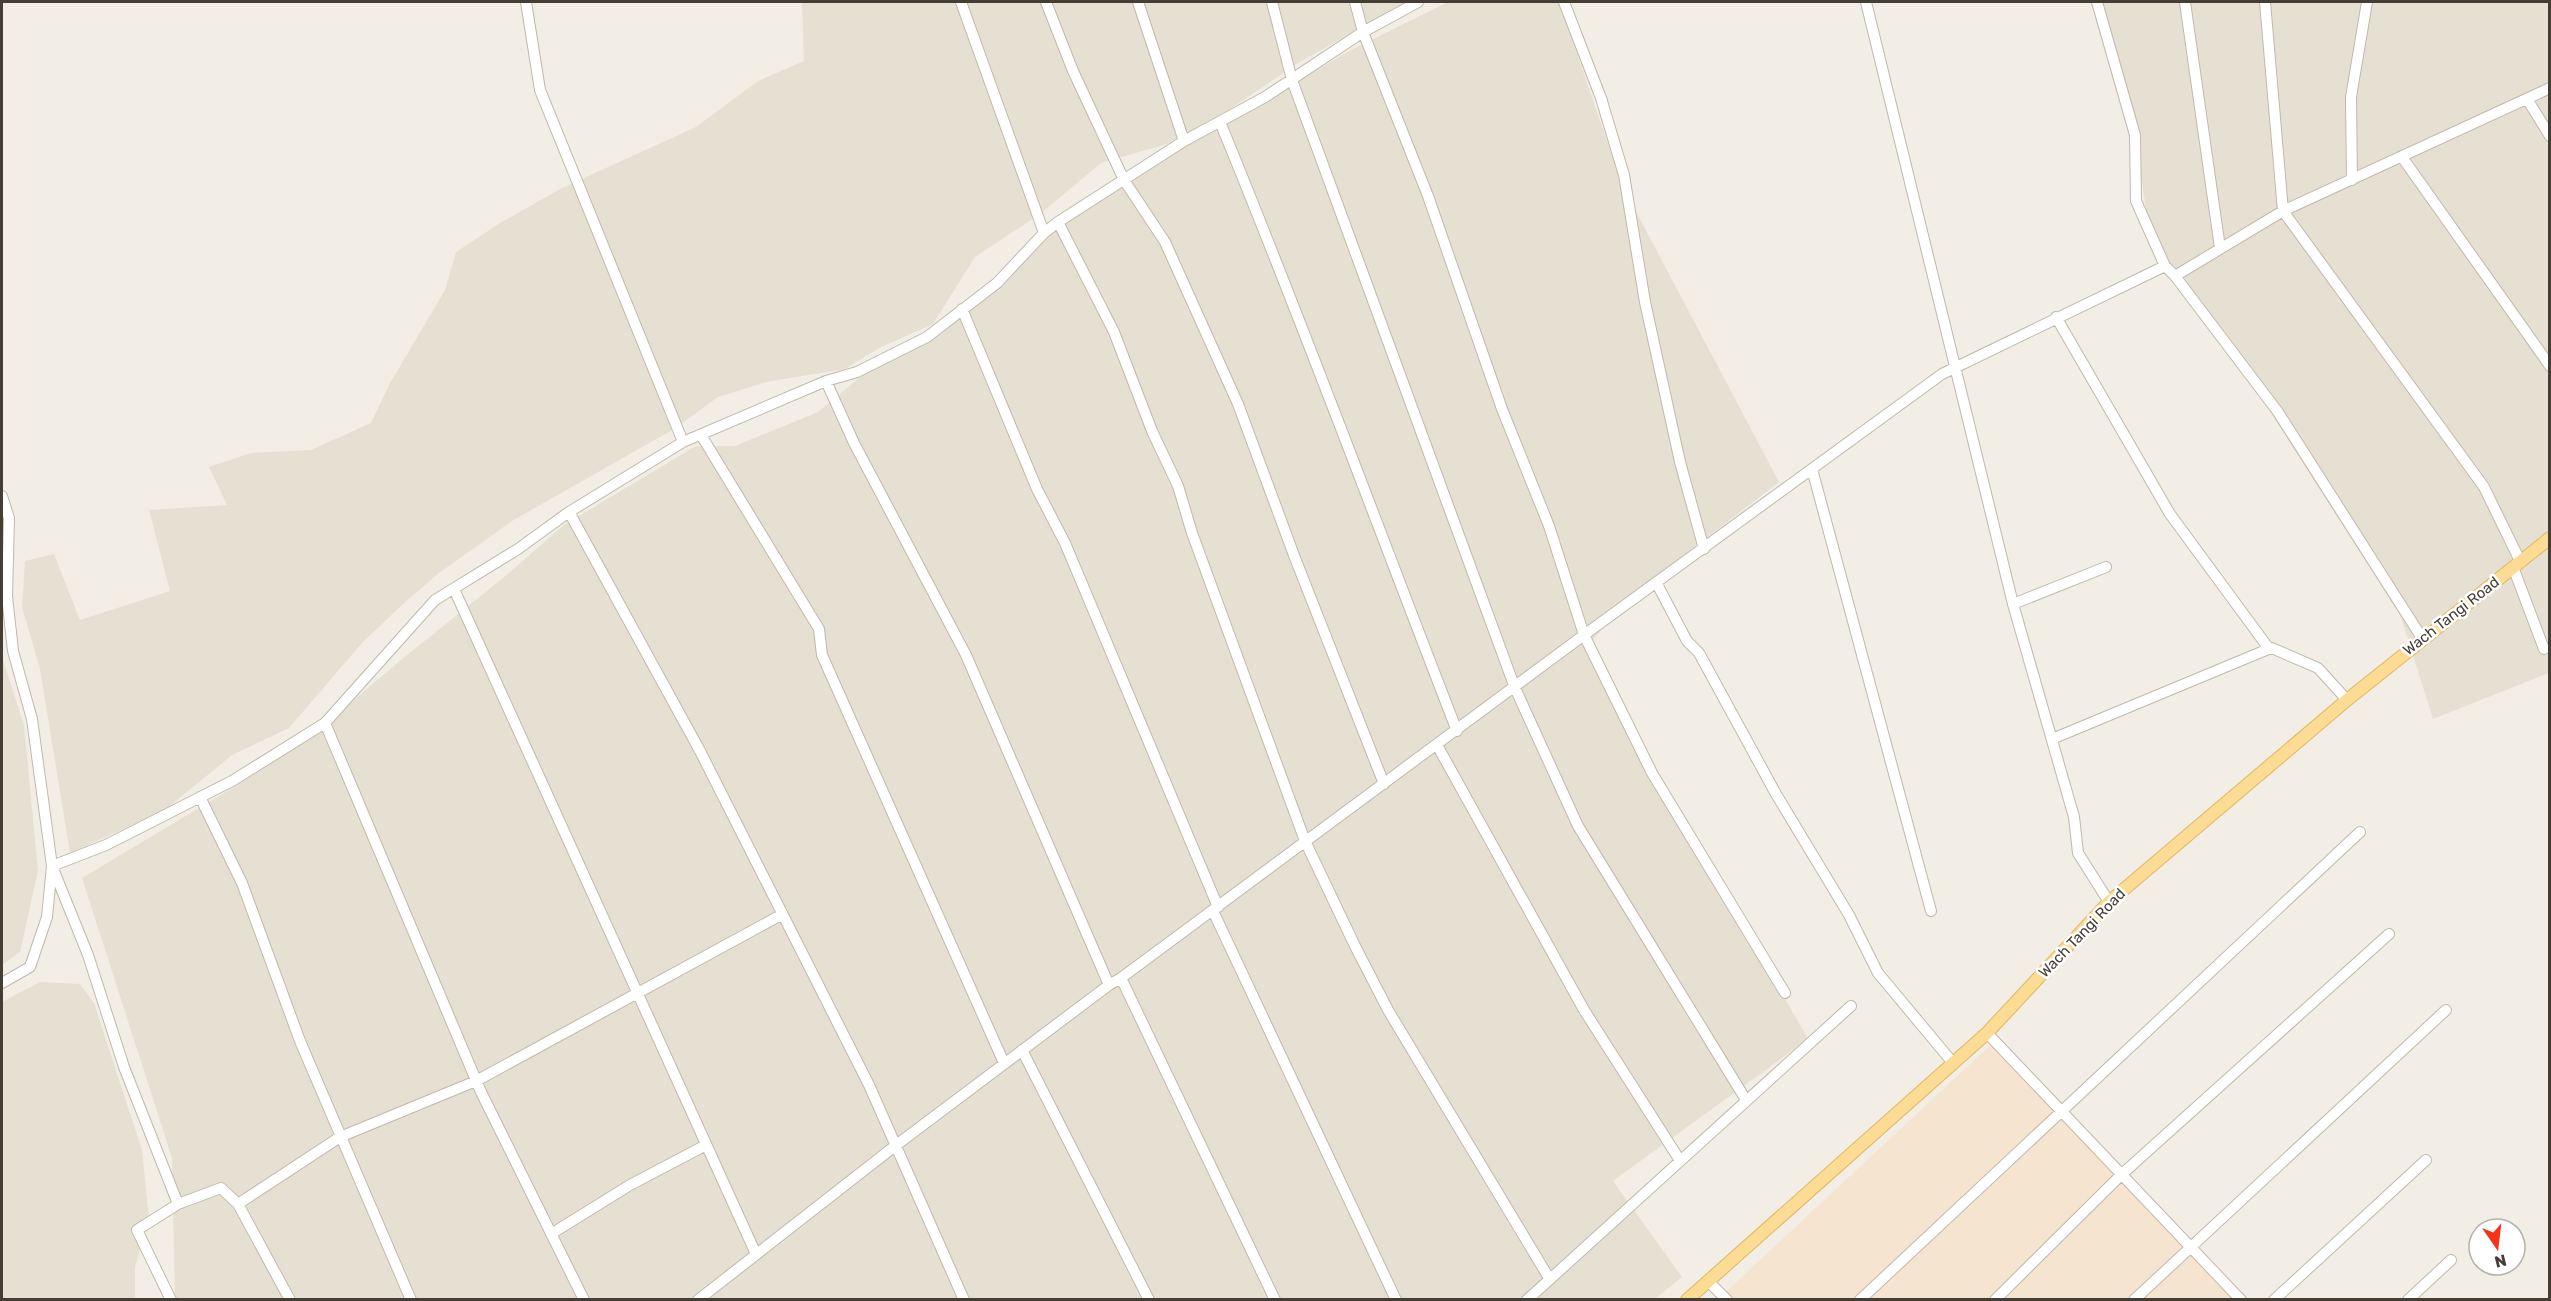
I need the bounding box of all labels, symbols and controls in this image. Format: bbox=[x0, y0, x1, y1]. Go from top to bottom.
street label: Wach Tangi Road bbox=[2399, 573, 2503, 659]
street label: Wach Tangi Road bbox=[2035, 885, 2129, 981]
north arrow bbox=[2467, 1217, 2527, 1277]
text: N bbox=[2493, 1250, 2508, 1272]

